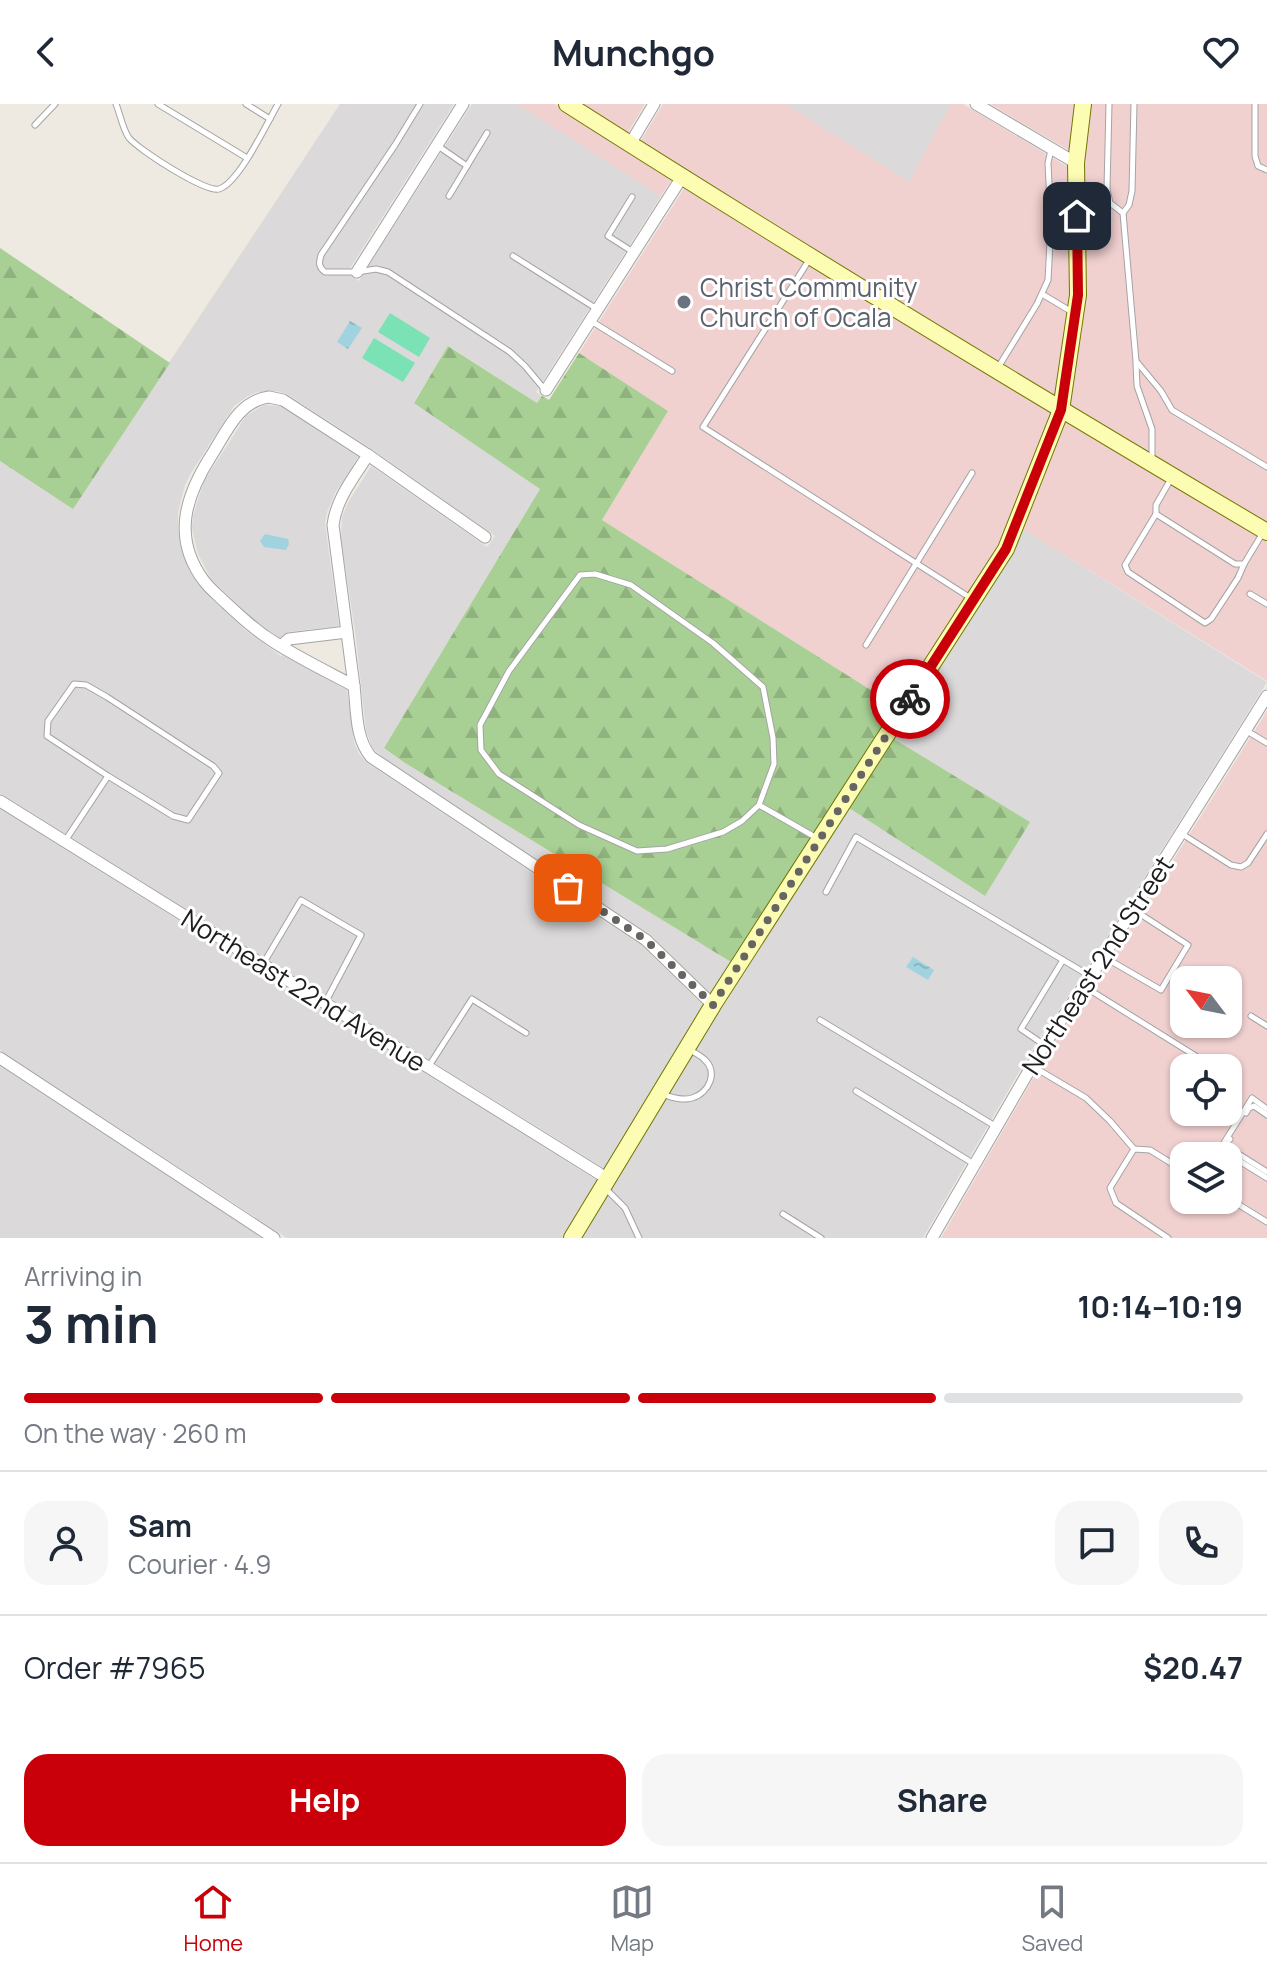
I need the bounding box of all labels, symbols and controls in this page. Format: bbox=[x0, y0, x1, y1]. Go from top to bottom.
text: Munchgo bbox=[552, 28, 715, 77]
icon: back bbox=[24, 30, 68, 74]
icon: heart bbox=[1199, 30, 1243, 74]
pin bbox=[1043, 182, 1111, 250]
icon: home bbox=[1055, 194, 1099, 238]
place label: Christ Community Church of Ocala bbox=[700, 269, 918, 335]
marker: Christ Community Church of Ocala bbox=[675, 293, 693, 311]
courier bbox=[870, 659, 950, 739]
icon: bike bbox=[888, 677, 932, 721]
street label: Northeast 2nd Street bbox=[1013, 849, 1181, 1081]
pin bbox=[534, 854, 602, 922]
icon: bag bbox=[546, 866, 590, 910]
street label: Northeast 22nd Avenue bbox=[175, 900, 433, 1080]
north arrow bbox=[1170, 966, 1242, 1038]
map controls bbox=[1170, 966, 1242, 1214]
button: locate bbox=[1170, 1054, 1242, 1126]
button: layers bbox=[1170, 1142, 1242, 1214]
text: Arriving in bbox=[24, 1258, 142, 1294]
text: 10:14–10:19 bbox=[1077, 1286, 1243, 1327]
text: 3 min bbox=[24, 1288, 159, 1359]
text: On the way · 260 m bbox=[24, 1415, 247, 1451]
button: person bbox=[24, 1501, 108, 1585]
button: chat bbox=[1055, 1501, 1139, 1585]
button: phone bbox=[1159, 1501, 1243, 1585]
text: Sam bbox=[128, 1505, 192, 1546]
text: Courier · 4.9 bbox=[128, 1546, 271, 1582]
text: Order #7965 bbox=[24, 1647, 206, 1688]
text: $20.47 bbox=[1143, 1647, 1243, 1688]
button: Help bbox=[24, 1754, 626, 1846]
button: Share bbox=[642, 1754, 1243, 1846]
tab: Home bbox=[184, 1880, 243, 1958]
tab: Map bbox=[610, 1880, 654, 1958]
tab: Saved bbox=[1021, 1880, 1083, 1958]

